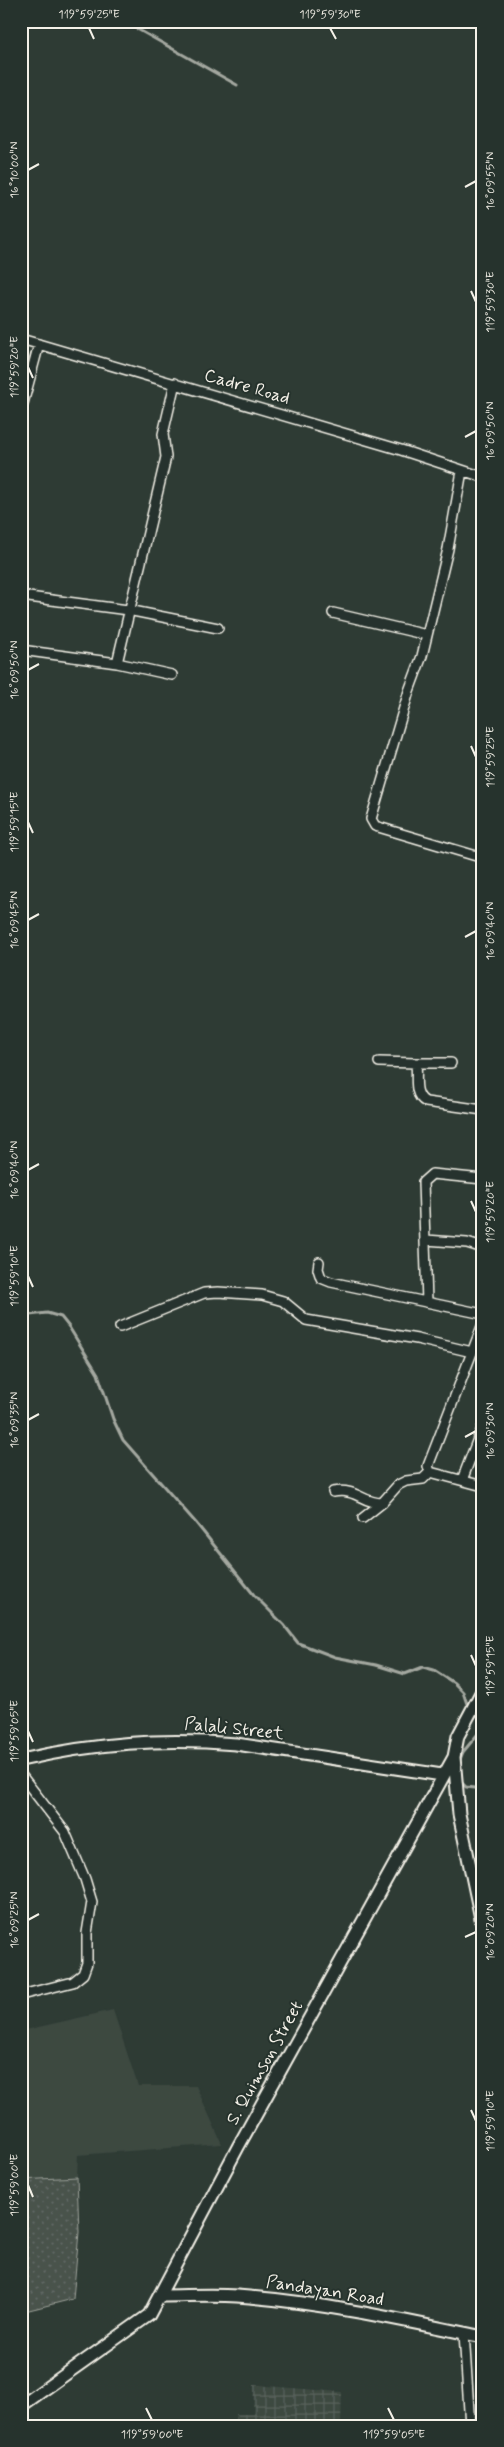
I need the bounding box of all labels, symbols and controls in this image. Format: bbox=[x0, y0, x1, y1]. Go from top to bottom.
text: 119°59'25"E bbox=[58, 7, 120, 23]
text: 119°59'30"E bbox=[299, 7, 361, 23]
text: 16°10'00"N bbox=[7, 142, 23, 198]
text: 16°09'55"N bbox=[483, 152, 499, 210]
text: 119°59'30"E bbox=[483, 271, 499, 333]
text: 119°59'20"E bbox=[7, 336, 23, 398]
street label: Cadre Road bbox=[201, 363, 293, 411]
text: 16°09'50"N bbox=[483, 402, 499, 460]
text: 16°09'50"N bbox=[7, 641, 23, 699]
text: 119°59'25"E bbox=[483, 726, 499, 788]
text: 119°59'15"E bbox=[7, 792, 23, 852]
text: 16°09'45"N bbox=[7, 891, 23, 949]
text: 16°09'40"N bbox=[483, 902, 499, 960]
text: 16°09'40"N bbox=[7, 1141, 23, 1199]
text: 119°59'20"E bbox=[483, 1181, 499, 1243]
text: 119°59'10"E bbox=[7, 1245, 23, 1307]
text: 16°09'35"N bbox=[7, 1392, 23, 1448]
text: 16°09'30"N bbox=[483, 1402, 499, 1460]
text: 119°59'15"E bbox=[483, 1636, 499, 1696]
text: 119°59'05"E bbox=[7, 1700, 23, 1762]
street label: Palali Street bbox=[183, 1712, 285, 1746]
text: 16°09'25"N bbox=[7, 1891, 23, 1949]
text: 16°09'20"N bbox=[483, 1903, 499, 1961]
street label: S. Quimson Street bbox=[221, 1996, 309, 2129]
text: 119°59'10"E bbox=[483, 2090, 499, 2152]
text: 119°59'00"E bbox=[7, 2154, 23, 2216]
street label: Pandayan Road bbox=[264, 2270, 386, 2312]
text: 119°59'00"E bbox=[121, 2427, 183, 2443]
text: 119°59'05"E bbox=[363, 2427, 425, 2443]

